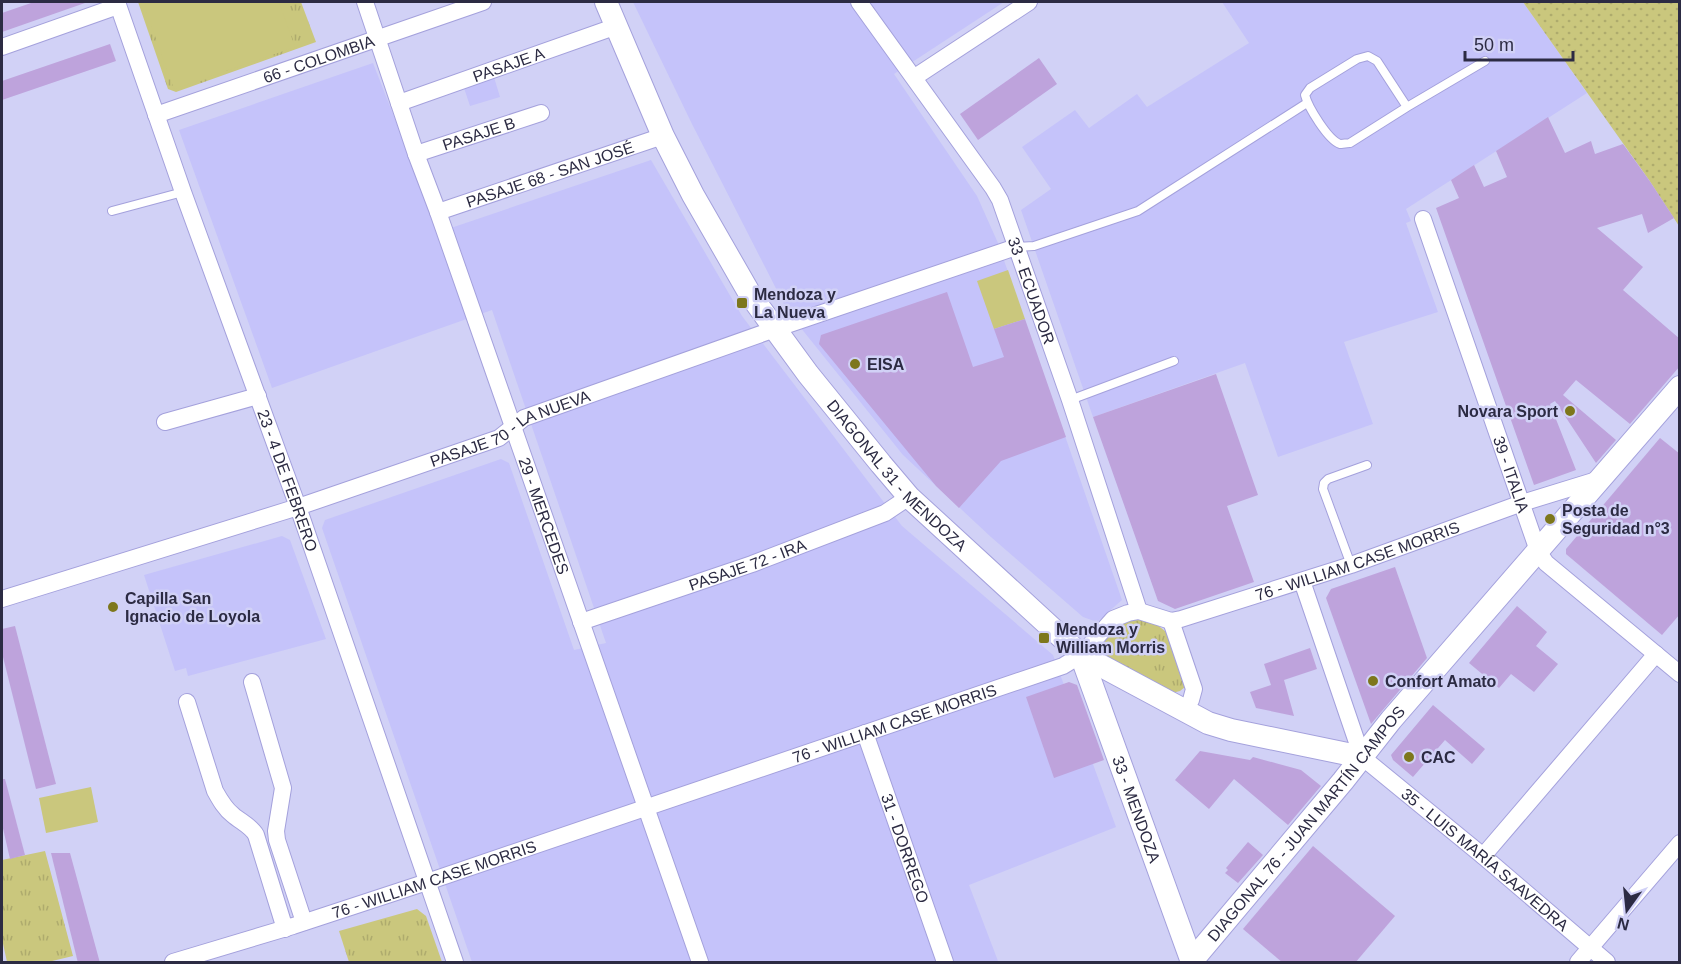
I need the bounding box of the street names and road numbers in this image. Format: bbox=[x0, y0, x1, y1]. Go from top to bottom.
street label: 66 - COLOMBIA bbox=[261, 32, 377, 86]
street label: PASAJE A bbox=[471, 44, 547, 85]
street label: PASAJE B bbox=[440, 114, 517, 154]
street label: PASAJE 68 - SAN JOSÉ bbox=[464, 138, 636, 211]
street label: 33 - ECUADOR bbox=[1005, 235, 1058, 346]
street label: PASAJE 70 - LA NUEVA bbox=[428, 387, 593, 470]
street label: DIAGONAL 31 - MENDOZA bbox=[824, 397, 970, 555]
street label: 23 - 4 DE FEBRERO bbox=[254, 407, 321, 554]
street label: 39 - ITALIA bbox=[1490, 434, 1532, 515]
street label: 29 - MERCEDES bbox=[515, 455, 572, 577]
street label: 76 - WILLIAM CASE MORRIS bbox=[1253, 518, 1462, 604]
street label: PASAJE 72 - IRA bbox=[687, 536, 809, 594]
street label: 76 - WILLIAM CASE MORRIS bbox=[790, 681, 999, 766]
street label: DIAGONAL 76 - JUAN MARTÍN CAMPOS bbox=[1204, 703, 1408, 945]
street label: 33 - MENDOZA bbox=[1109, 754, 1163, 865]
street label: 35 - LUIS MARÍA SAAVEDRA bbox=[1398, 785, 1572, 934]
street label: 31 - DORREGO bbox=[878, 791, 932, 905]
street label: 76 - WILLIAM CASE MORRIS bbox=[330, 837, 539, 922]

